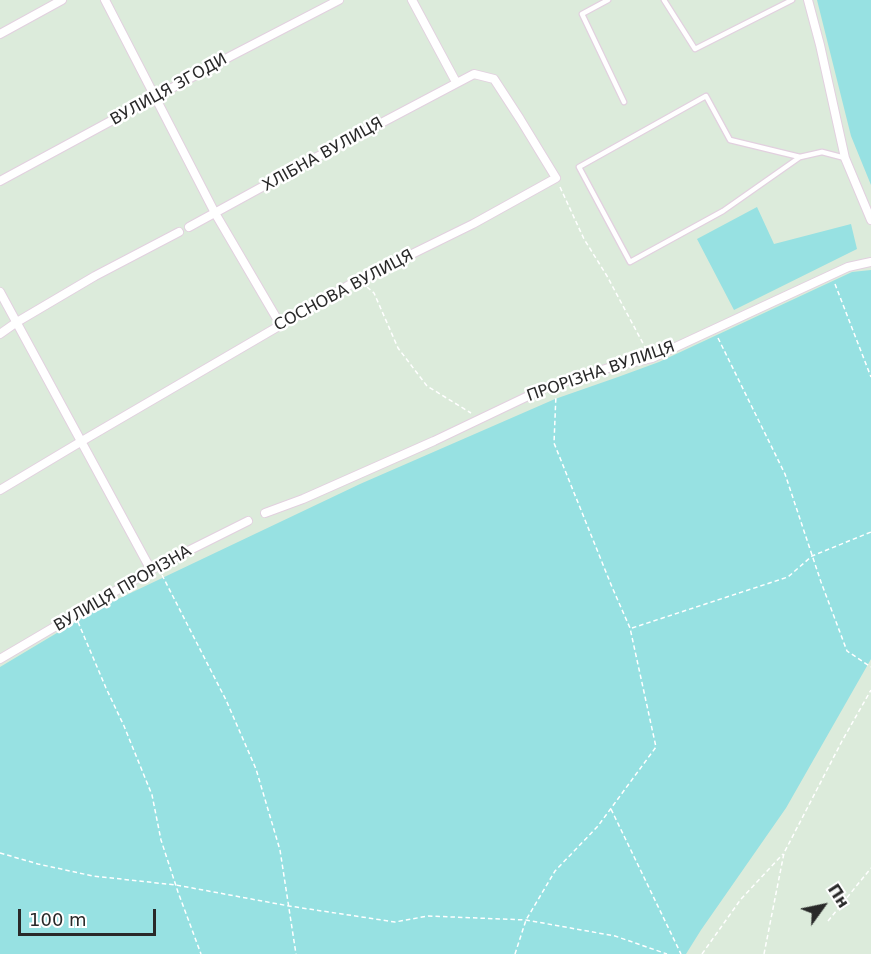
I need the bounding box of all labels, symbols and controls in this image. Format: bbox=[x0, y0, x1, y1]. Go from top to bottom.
street label: ВУЛИЦЯ ЗГОДИ bbox=[107, 50, 231, 130]
street label: ХЛІБНА ВУЛИЦЯ bbox=[259, 114, 387, 196]
street label: СОСНОВА ВУЛИЦЯ bbox=[271, 246, 417, 336]
street label: ПРОРІЗНА ВУЛИЦЯ bbox=[524, 338, 678, 406]
street label: ВУЛИЦЯ ПРОРІЗНА bbox=[51, 542, 195, 636]
north arrow bbox=[793, 876, 853, 936]
text: Пн bbox=[824, 880, 853, 911]
scale bar bbox=[21, 897, 159, 935]
text: 100 m bbox=[29, 909, 87, 930]

